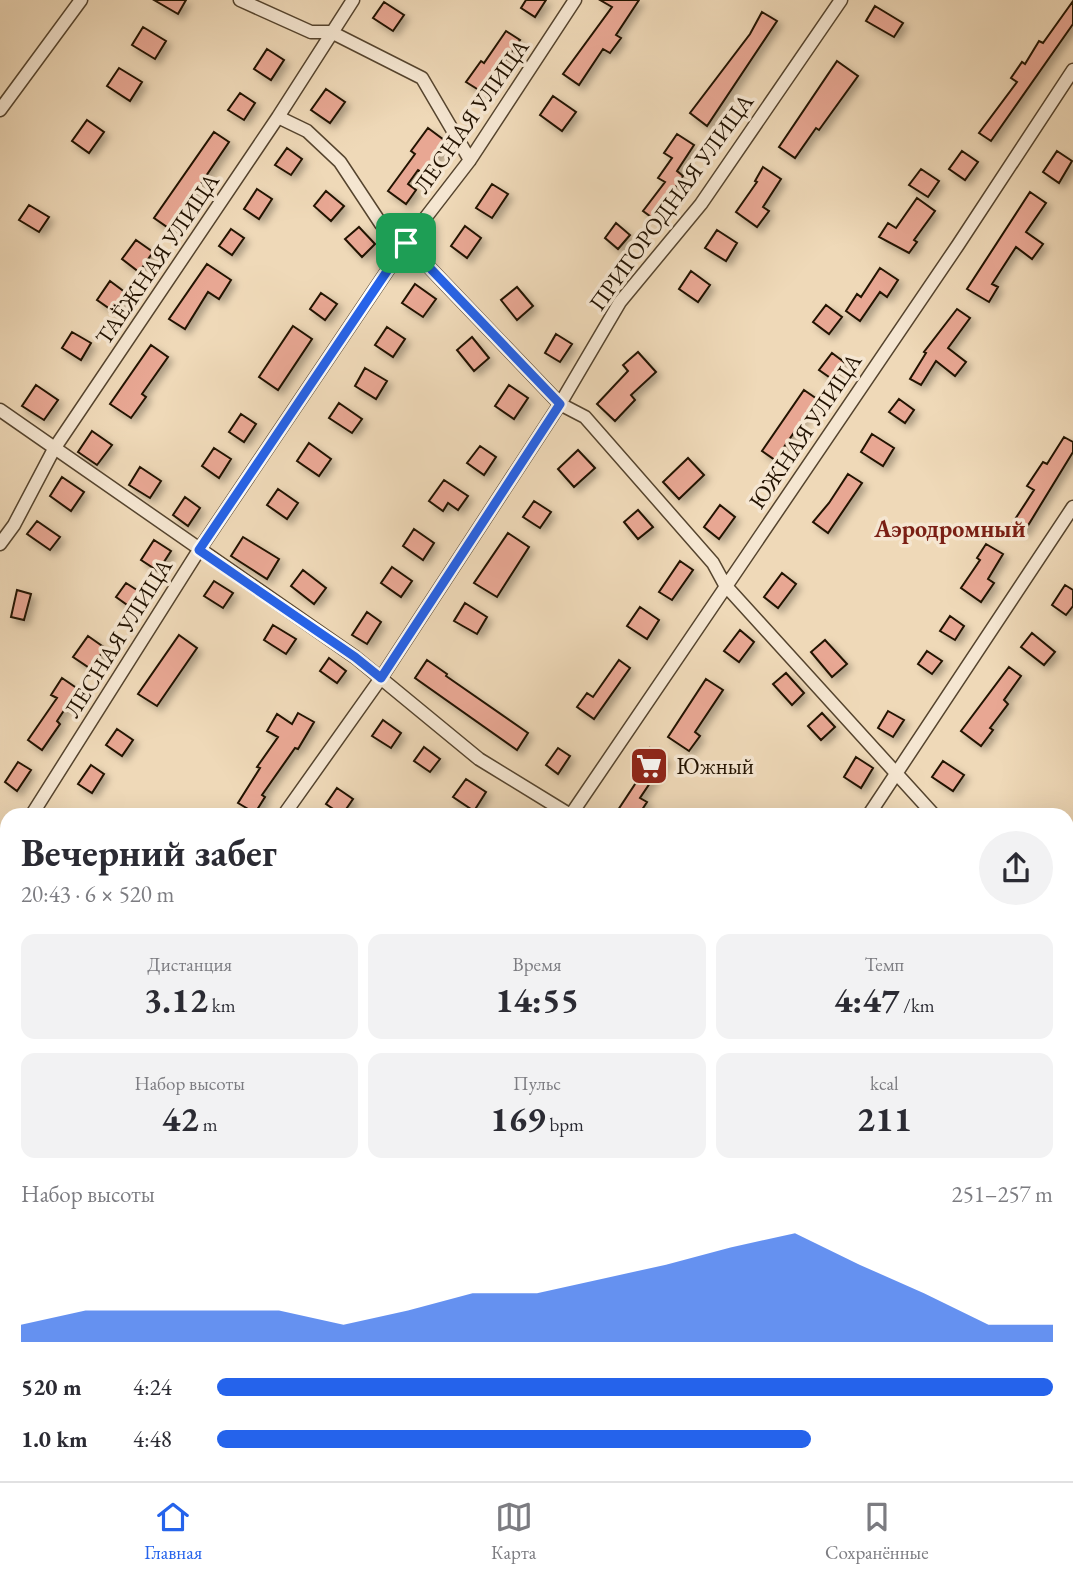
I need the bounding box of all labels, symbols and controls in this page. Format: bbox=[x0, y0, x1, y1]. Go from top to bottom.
street label: ЛЕСНАЯ УЛИЦА bbox=[407, 32, 536, 199]
street label: ПРИГОРОДНАЯ УЛИЦА bbox=[582, 87, 761, 317]
street label: ТАЁЖНАЯ УЛИЦА bbox=[88, 166, 226, 351]
pin bbox=[376, 213, 436, 273]
icon: arrive bbox=[387, 224, 425, 262]
street label: ЮЖНАЯ УЛИЦА bbox=[742, 346, 869, 515]
district label: Аэродромный bbox=[873, 513, 1026, 544]
street label: ЛЕСНАЯ УЛИЦА bbox=[57, 552, 179, 723]
supermarket icon: Южный bbox=[628, 745, 670, 787]
place label: Южный bbox=[676, 751, 754, 781]
text: Вечерний забег bbox=[21, 828, 277, 877]
button: share bbox=[979, 831, 1053, 905]
text: 20:43 · 6 × 520 m bbox=[21, 879, 174, 909]
text: Дистанция bbox=[147, 952, 232, 977]
text: Время bbox=[513, 952, 561, 977]
text: Темп bbox=[865, 952, 904, 977]
text: 3.12 bbox=[144, 977, 208, 1022]
text: 14:55 bbox=[495, 977, 579, 1022]
text: 4:47 bbox=[834, 977, 900, 1022]
text: km bbox=[208, 993, 236, 1018]
text: /km bbox=[900, 993, 935, 1018]
text: Набор высоты bbox=[134, 1071, 245, 1096]
text: Пульс bbox=[513, 1071, 561, 1096]
text: kcal bbox=[870, 1071, 899, 1096]
text: 42 bbox=[162, 1096, 199, 1141]
text: 169 bbox=[490, 1096, 546, 1141]
text: 211 bbox=[857, 1096, 912, 1141]
text: m bbox=[199, 1112, 217, 1137]
text: bpm bbox=[546, 1112, 584, 1137]
text: Набор высоты bbox=[21, 1179, 155, 1209]
text: 251–257 m bbox=[952, 1179, 1053, 1209]
text: 520 m bbox=[21, 1372, 82, 1402]
text: 4:24 bbox=[133, 1372, 172, 1402]
text: 1.0 km bbox=[21, 1424, 88, 1454]
text: 4:48 bbox=[133, 1424, 172, 1454]
tab: Главная bbox=[144, 1498, 202, 1565]
tab: Карта bbox=[491, 1498, 536, 1565]
tab: Сохранённые bbox=[825, 1498, 929, 1565]

